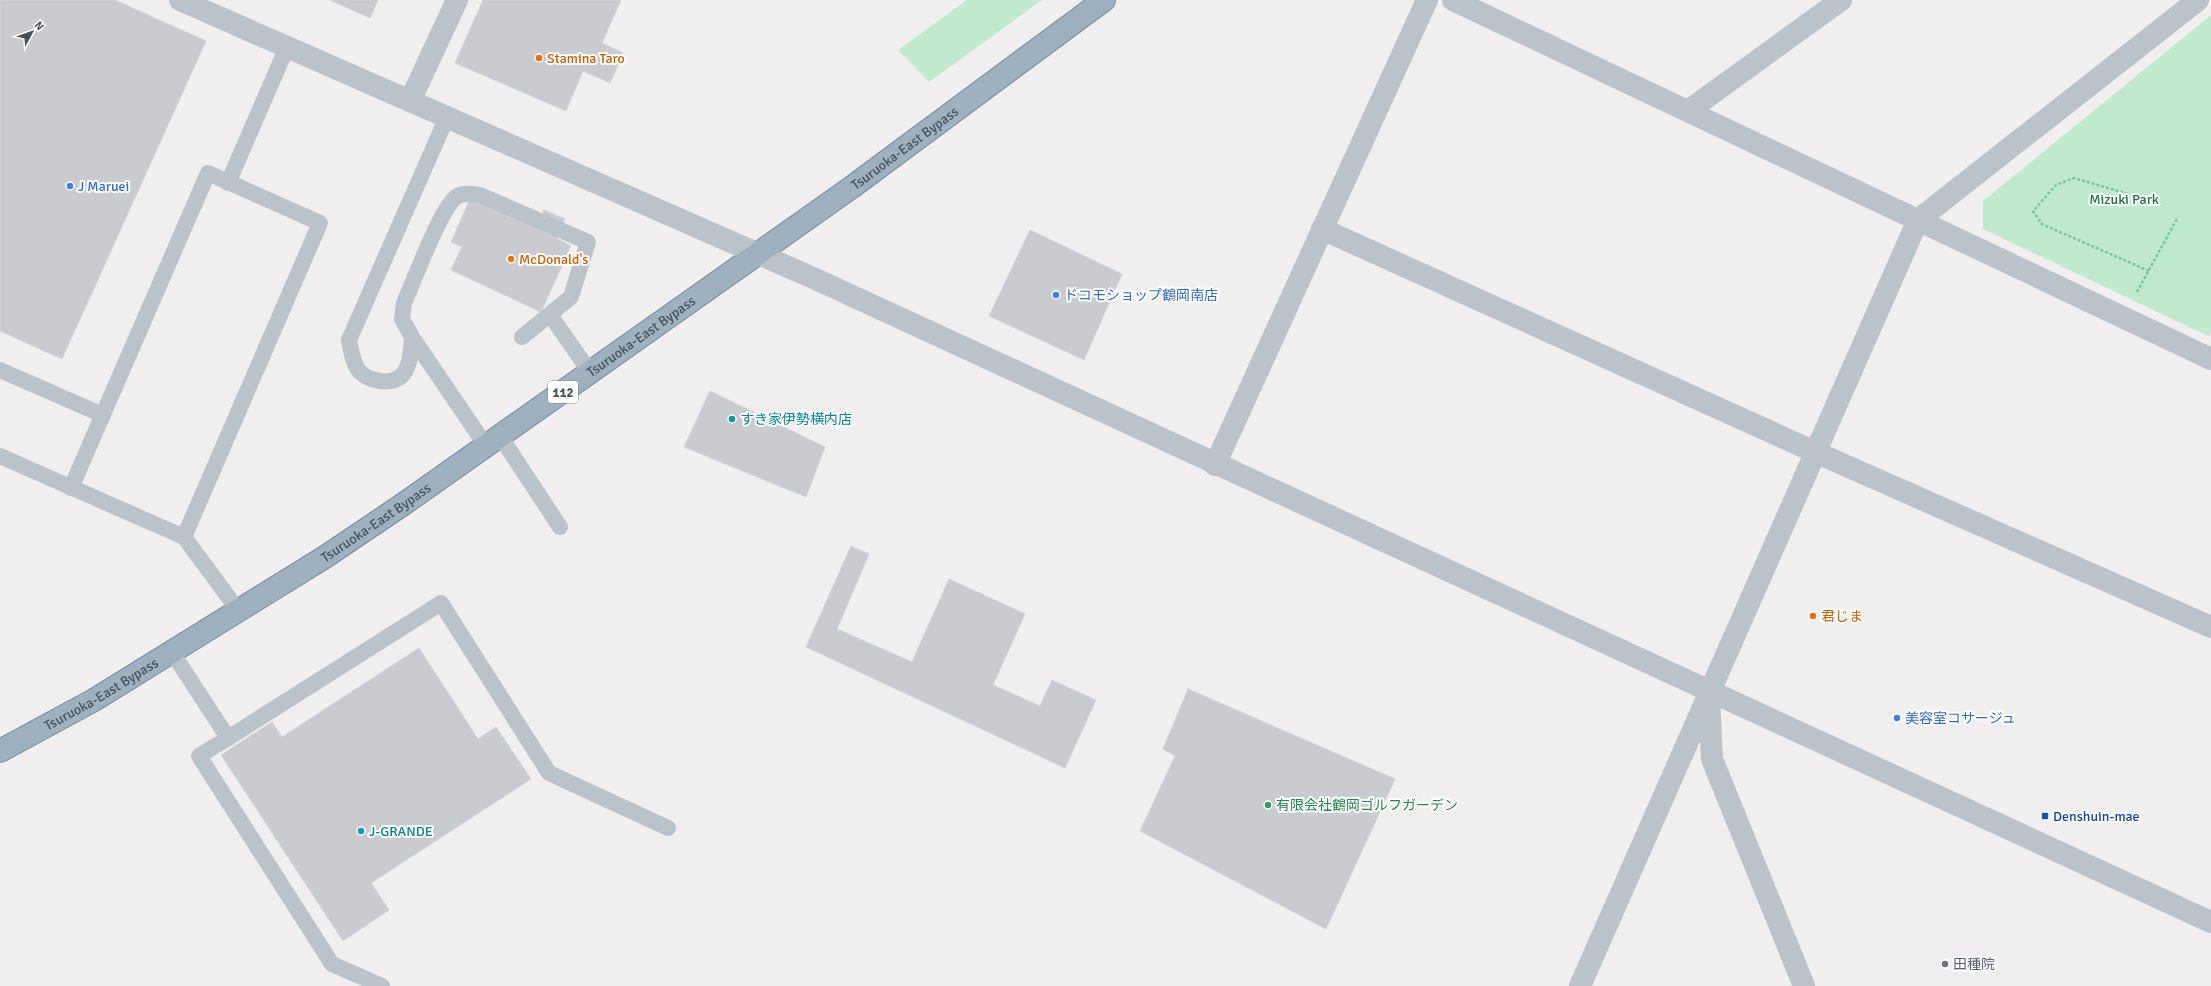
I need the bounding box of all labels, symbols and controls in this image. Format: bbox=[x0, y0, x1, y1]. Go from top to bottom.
north arrow bbox=[12, 12, 52, 52]
text: N bbox=[32, 19, 47, 33]
place label: Stamina Taro bbox=[547, 50, 625, 67]
marker: Stamina Taro bbox=[534, 53, 544, 63]
street label: Tsuruoka-East Bypass bbox=[848, 103, 962, 194]
place label: J Maruei bbox=[78, 178, 129, 195]
marker: J Maruei bbox=[65, 181, 75, 191]
park label: Mizuki Park bbox=[2089, 191, 2159, 208]
place label: McDonald's bbox=[519, 251, 588, 268]
marker: McDonald's bbox=[506, 254, 516, 264]
place label: ドコモショップ鶴岡南店 bbox=[1064, 287, 1218, 304]
marker: ドコモショップ鶴岡南店 bbox=[1051, 290, 1061, 300]
street label: Tsuruoka-East Bypass bbox=[583, 292, 699, 381]
road number: 112 bbox=[548, 381, 578, 403]
place label: すき家伊勢横内店 bbox=[740, 411, 852, 428]
marker: すき家伊勢横内店 bbox=[727, 414, 737, 424]
street label: Tsuruoka-East Bypass bbox=[318, 479, 434, 566]
place label: 君じま bbox=[1821, 608, 1863, 625]
marker: 君じま bbox=[1808, 611, 1818, 621]
street label: Tsuruoka-East Bypass bbox=[41, 654, 161, 734]
place label: 美容室コサージュ bbox=[1905, 710, 2016, 727]
marker: 美容室コサージュ bbox=[1892, 713, 1902, 723]
place label: 有限会社鶴岡ゴルフガーデン bbox=[1276, 797, 1458, 814]
marker: 有限会社鶴岡ゴルフガーデン bbox=[1263, 800, 1273, 810]
place label: Denshuin-mae bbox=[2053, 808, 2140, 825]
marker: Denshuin-mae bbox=[2040, 811, 2050, 821]
place label: J-GRANDE bbox=[369, 823, 433, 840]
marker: J-GRANDE bbox=[356, 826, 366, 836]
place label: 田種院 bbox=[1953, 956, 1995, 973]
marker: 田種院 bbox=[1940, 959, 1950, 969]

